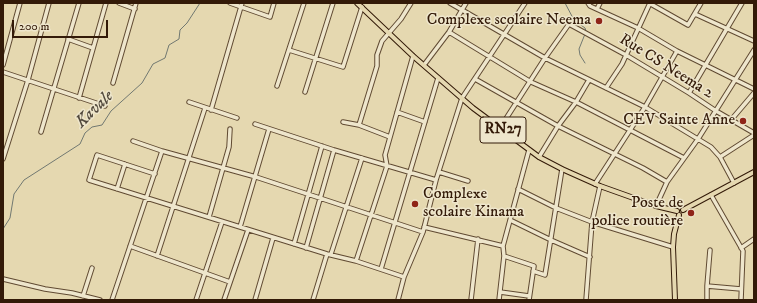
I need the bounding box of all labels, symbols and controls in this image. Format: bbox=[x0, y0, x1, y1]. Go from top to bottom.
place label: Complexe scolaire Neema bbox=[427, 11, 591, 31]
scale bar bbox=[14, 12, 110, 38]
marker: Complexe scolaire Neema bbox=[594, 16, 604, 26]
text: 200 m bbox=[19, 19, 49, 34]
street label: Rue CS Neema 2 bbox=[616, 30, 716, 104]
water label: Kavale bbox=[72, 87, 118, 133]
place label: CEV Sainte Anne bbox=[623, 111, 735, 131]
marker: CEV Sainte Anne bbox=[738, 116, 748, 126]
road number: RN27 bbox=[480, 117, 526, 143]
place label: Complexe scolaire Kinama bbox=[423, 185, 524, 223]
place label: Poste de police routière bbox=[591, 194, 683, 232]
marker: Complexe scolaire Kinama bbox=[410, 199, 420, 209]
marker: Poste de police routière bbox=[686, 208, 696, 218]

